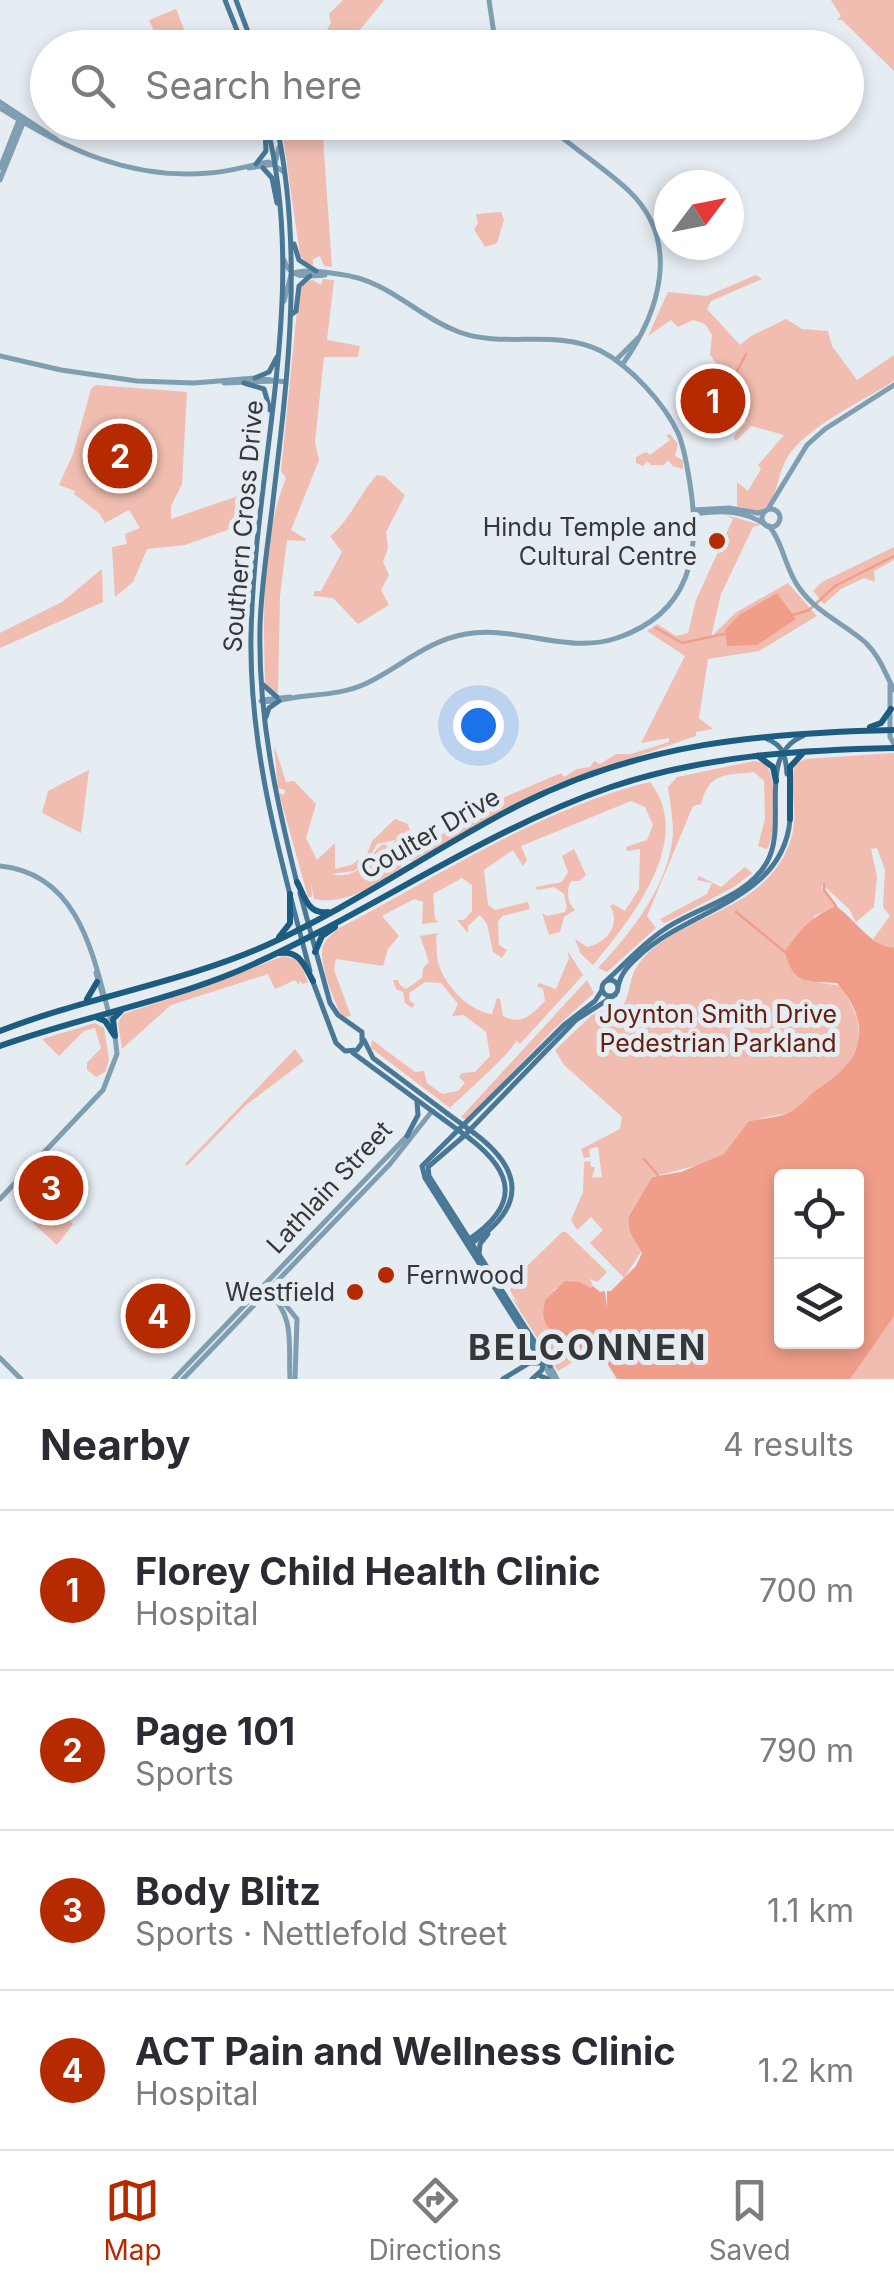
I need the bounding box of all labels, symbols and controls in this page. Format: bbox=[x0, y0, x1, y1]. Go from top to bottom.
search box bbox=[30, 30, 864, 140]
icon: search bbox=[65, 58, 120, 113]
text: Search here bbox=[145, 62, 362, 108]
north arrow bbox=[654, 170, 744, 260]
pin: 1 bbox=[680, 364, 746, 438]
street label: Southern Cross Drive bbox=[217, 399, 269, 653]
pin: 2 bbox=[88, 418, 152, 494]
place label: Hindu Temple and Cultural Centre bbox=[483, 512, 697, 571]
marker: Hindu Temple and Cultural Centre bbox=[706, 530, 728, 552]
your location bbox=[453, 700, 504, 751]
street label: Coulter Drive bbox=[355, 781, 505, 885]
park label: Joynton Smith Drive Pedestrian Parkland bbox=[599, 999, 837, 1058]
street label: Lathlain Street bbox=[260, 1115, 398, 1259]
pin: 3 bbox=[18, 1150, 84, 1226]
map controls bbox=[774, 1169, 864, 1349]
button: locate bbox=[774, 1169, 864, 1259]
button: layers bbox=[774, 1259, 864, 1349]
place label: Fernwood bbox=[406, 1260, 524, 1290]
marker: Fernwood bbox=[375, 1264, 397, 1286]
place label: Westfield bbox=[225, 1277, 335, 1307]
pin: 4 bbox=[126, 1278, 190, 1354]
marker: Westfield bbox=[344, 1281, 366, 1303]
district label: BELCONNEN bbox=[468, 1326, 708, 1368]
text: Nearby bbox=[40, 1419, 191, 1470]
text: 4 results bbox=[723, 1425, 854, 1464]
text: Florey Child Health Clinic bbox=[135, 1548, 601, 1594]
text: 1 bbox=[66, 1571, 79, 1610]
text: 700 m bbox=[759, 1571, 854, 1610]
text: Hospital bbox=[135, 1594, 259, 1633]
text: Page 101 bbox=[135, 1708, 295, 1754]
text: 2 bbox=[62, 1731, 83, 1770]
text: 790 m bbox=[759, 1731, 854, 1770]
text: Sports bbox=[135, 1754, 234, 1793]
text: Body Blitz bbox=[135, 1868, 321, 1914]
text: 3 bbox=[62, 1891, 83, 1930]
text: 1.1 km bbox=[767, 1891, 854, 1930]
text: Sports · Nettlefold Street bbox=[135, 1914, 507, 1953]
text: ACT Pain and Wellness Clinic bbox=[135, 2028, 676, 2074]
text: 4 bbox=[62, 2051, 83, 2090]
text: 1.2 km bbox=[758, 2051, 854, 2090]
text: Hospital bbox=[135, 2074, 259, 2113]
tab: Map bbox=[103, 2173, 162, 2267]
tab: Directions bbox=[368, 2173, 502, 2267]
tab: Saved bbox=[709, 2173, 791, 2267]

